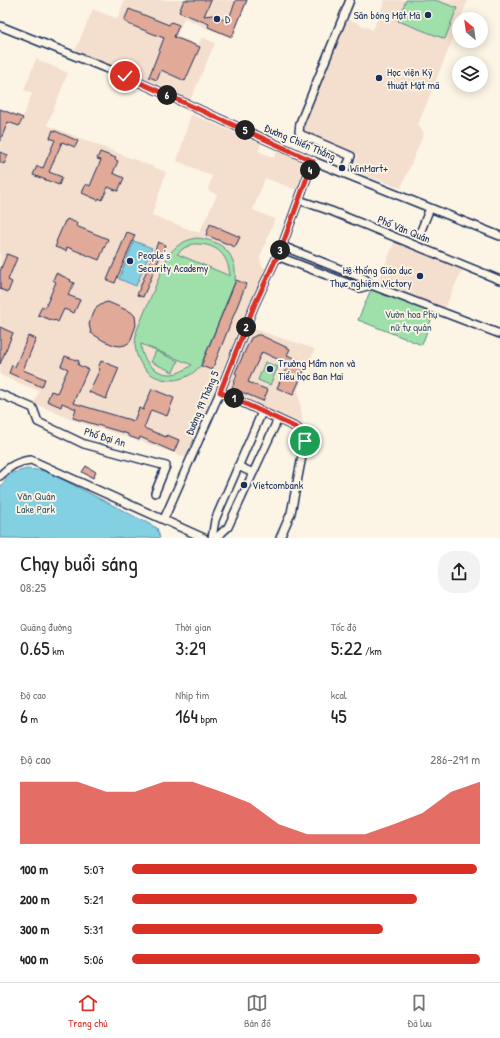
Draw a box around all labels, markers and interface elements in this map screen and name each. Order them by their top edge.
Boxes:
place label: Sân bóng Mật Mã [354,8,421,22]
marker: Sân bóng Mật Mã [423,10,433,20]
place label: D [225,12,231,26]
north arrow [452,12,488,48]
map controls [452,12,488,92]
marker: D [212,14,222,24]
button: layers [452,56,488,92]
pin [108,59,142,93]
icon: check [114,65,136,87]
place label: Học viện Kỹ thuật Mật mã [387,65,440,92]
marker: Học viện Kỹ thuật Mật mã [374,73,384,83]
pin: 6 [157,85,177,105]
text: 6 [165,88,169,102]
pin: 5 [235,120,255,140]
street label: Đường Chiến Thắng [262,121,338,163]
text: 5 [243,123,247,137]
pin: 4 [300,160,320,180]
place label: WinMart+ [350,161,388,175]
text: 4 [308,163,312,177]
marker: WinMart+ [337,163,347,173]
street label: Phố Văn Quán [376,212,432,246]
pin: 3 [270,240,290,260]
text: 3 [278,243,282,257]
place label: People's Security Academy [138,248,209,275]
marker: People's Security Academy [125,256,135,266]
place label: Hệ thống Giáo dục Thực nghiệm Victory [330,263,413,290]
marker: Hệ thống Giáo dục Thực nghiệm Victory [415,271,425,281]
park label: Vườn hoa Phụ nữ tự quản [385,307,438,334]
pin: 2 [236,317,256,337]
text: 2 [243,320,249,334]
place label: Trường Mầm non và Tiểu học Ban Mai [278,356,356,383]
marker: Trường Mầm non và Tiểu học Ban Mai [265,364,275,374]
street label: Đường 19 Tháng 5 [182,368,222,437]
pin: 1 [224,388,244,408]
text: 1 [232,391,236,405]
street label: Phố Đại An [83,424,127,450]
pin [288,424,322,458]
icon: arrive [294,430,316,452]
place label: Vietcombank [252,478,304,492]
marker: Vietcombank [239,480,249,490]
park label: Văn Quán Lake Park [17,489,56,516]
text: Chạy buổi sáng [20,548,138,578]
button: share [438,551,480,593]
text: 08:25 [20,578,46,596]
text: Quãng đường [20,620,72,634]
text: Thời gian [175,620,211,634]
text: Tốc độ [331,620,356,634]
text: 0.65 [20,634,50,661]
text: 3:29 [175,634,206,661]
text: 5:22 [331,634,362,661]
text: km [50,644,64,658]
text: /km [362,644,382,658]
text: Độ cao [20,688,46,702]
text: Nhịp tim [175,688,209,702]
text: kcal [331,688,347,702]
text: 6 [20,702,28,729]
text: 164 [175,702,198,729]
text: 45 [331,702,347,729]
text: m [28,712,38,726]
text: bpm [198,712,217,726]
text: Độ cao [20,750,51,768]
text: 286–291 m [430,750,480,768]
text: 100 m [20,860,48,878]
text: 5:07 [84,860,105,878]
text: 200 m [20,890,50,908]
text: 5:21 [84,890,103,908]
text: 300 m [20,920,49,938]
text: 5:31 [84,920,103,938]
text: 400 m [20,950,48,968]
text: 5:06 [84,950,104,968]
tab: Trang chủ [68,992,108,1030]
tab: Bản đồ [244,992,271,1030]
tab: Đã lưu [407,992,432,1030]

